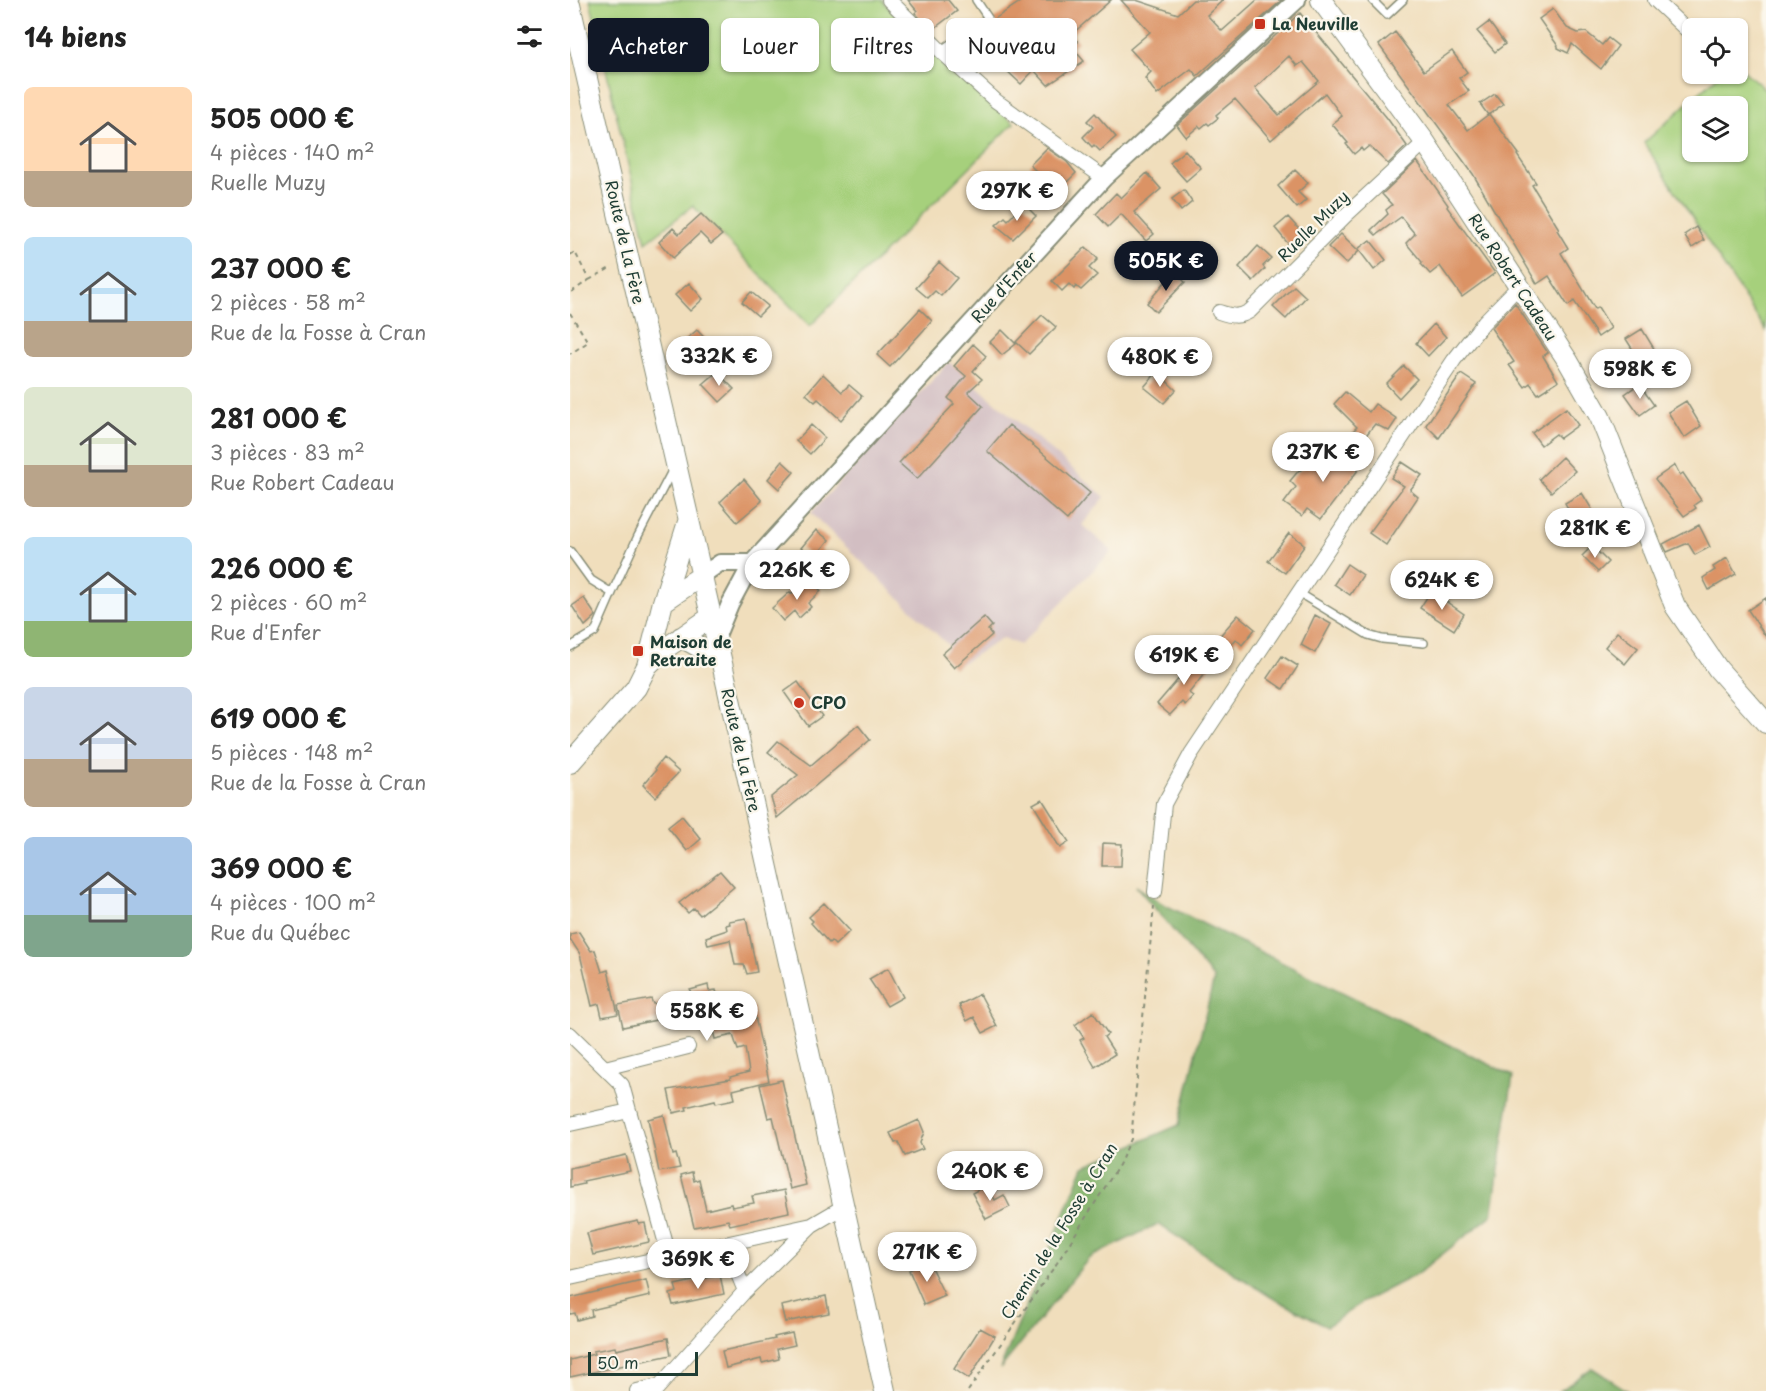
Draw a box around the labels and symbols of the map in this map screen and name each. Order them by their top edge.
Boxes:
place label: La Neuville [1272,11,1359,35]
marker: La Neuville [1253,17,1267,31]
pin: 297K € [968,171,1066,222]
street label: Route de La Fère [600,177,652,306]
street label: Ruelle Muzy [1271,184,1354,267]
street label: Rue Robert Cadeau [1464,208,1564,345]
pin: 505K € [1117,241,1215,292]
street label: Rue d'Enfer [965,245,1042,327]
pin: 332K € [670,336,768,387]
pin: 480K € [1111,337,1209,388]
pin: 598K € [1591,349,1689,400]
pin: 237K € [1274,432,1372,483]
pin: 281K € [1546,508,1644,559]
pin: 226K € [748,550,846,601]
pin: 624K € [1393,560,1491,611]
place label: Maison de Retraite [650,629,732,671]
pin: 619K € [1135,635,1233,686]
marker: Maison de Retraite [631,644,645,658]
street label: Route de La Fère [716,685,768,814]
place label: CPO [811,690,846,714]
marker: CPO [792,696,806,710]
pin: 558K € [658,991,756,1042]
street label: Chemin de la Fosse à Cran [994,1137,1122,1324]
pin: 240K € [941,1151,1039,1202]
pin: 271K € [878,1232,976,1283]
pin: 369K € [649,1239,747,1290]
scale bar [588,1349,698,1376]

